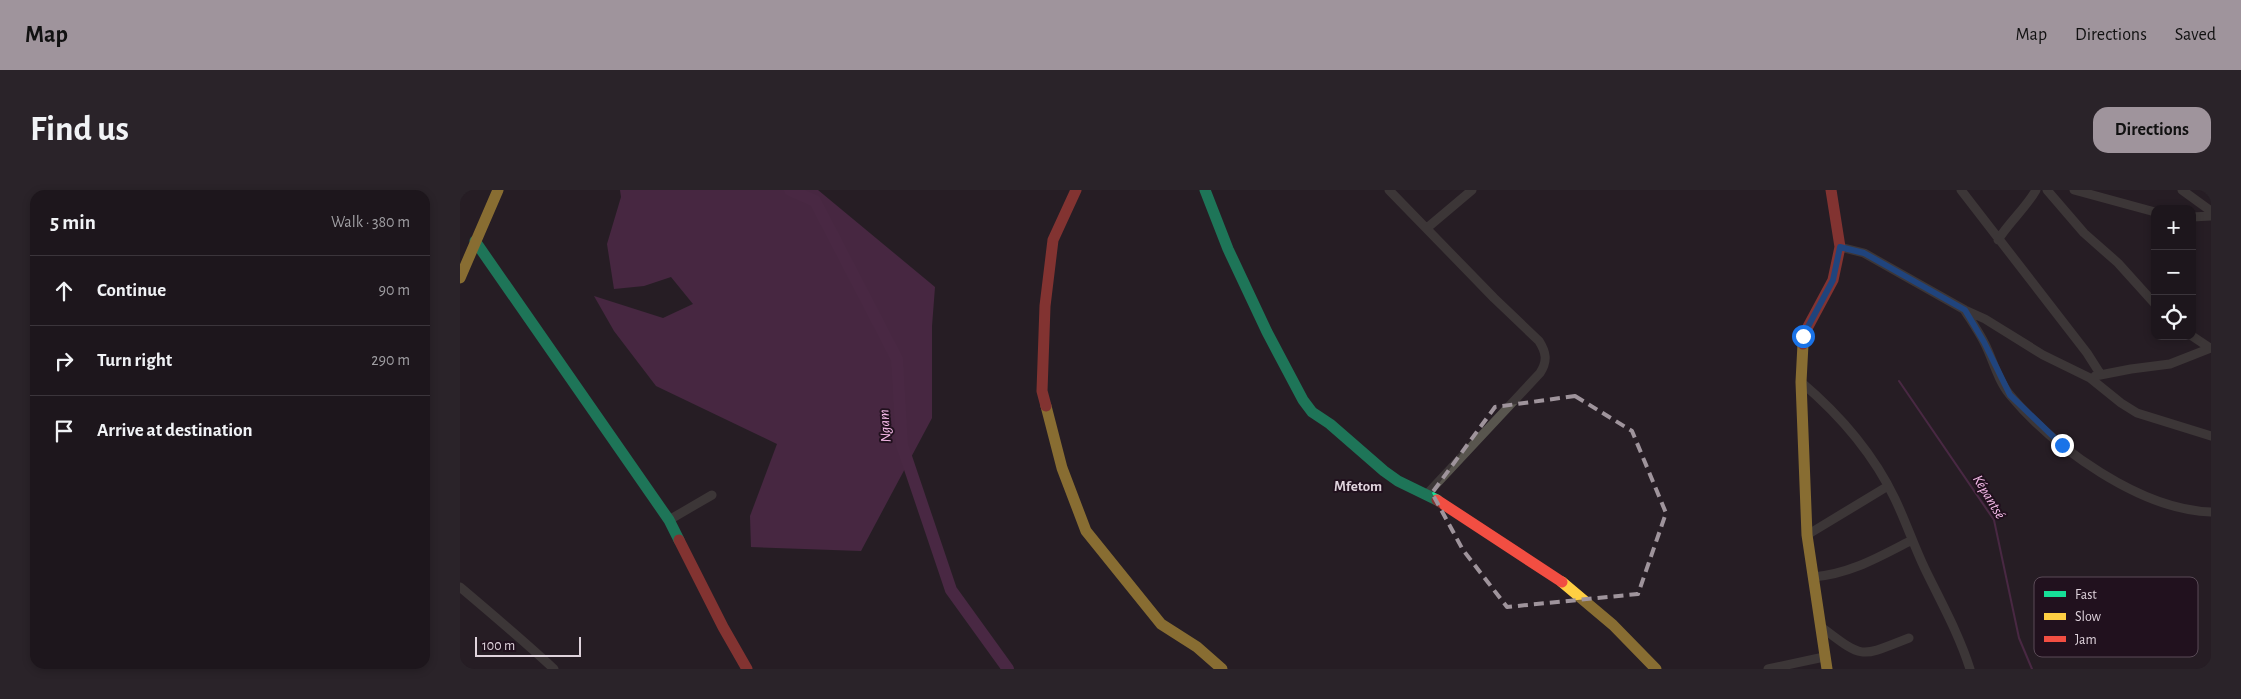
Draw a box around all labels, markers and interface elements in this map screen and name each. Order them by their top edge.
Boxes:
text: Map [25,23,68,47]
text: Map [2016,26,2047,44]
text: Directions [2075,26,2147,44]
text: Saved [2175,26,2216,44]
button: Directions [2093,107,2211,153]
text: Find us [30,112,129,147]
map controls [2151,205,2196,340]
button: + [2151,205,2196,250]
text: 5 min [50,212,96,233]
text: Walk · 380 m [331,214,410,230]
button: − [2151,250,2196,295]
icon: ahead [50,277,78,305]
text: Continue [97,281,166,300]
text: 90 m [379,282,410,298]
button: locate [2151,295,2196,340]
route start [1792,325,1815,348]
icon: right [50,347,78,375]
text: Turn right [97,351,172,370]
text: 290 m [371,352,410,368]
water label: Ngam [876,409,894,443]
icon: arrive [50,417,78,445]
text: Arrive at destination [97,421,253,440]
route end [2051,434,2074,457]
water label: Képantsé [1970,472,2008,522]
district label: Mfetom [1334,479,1382,494]
legend [2034,577,2198,657]
text: Fast [2075,588,2097,602]
text: Slow [2075,610,2102,624]
text: Jam [2075,633,2097,647]
scale bar [475,634,581,657]
text: 100 m [482,639,515,653]

